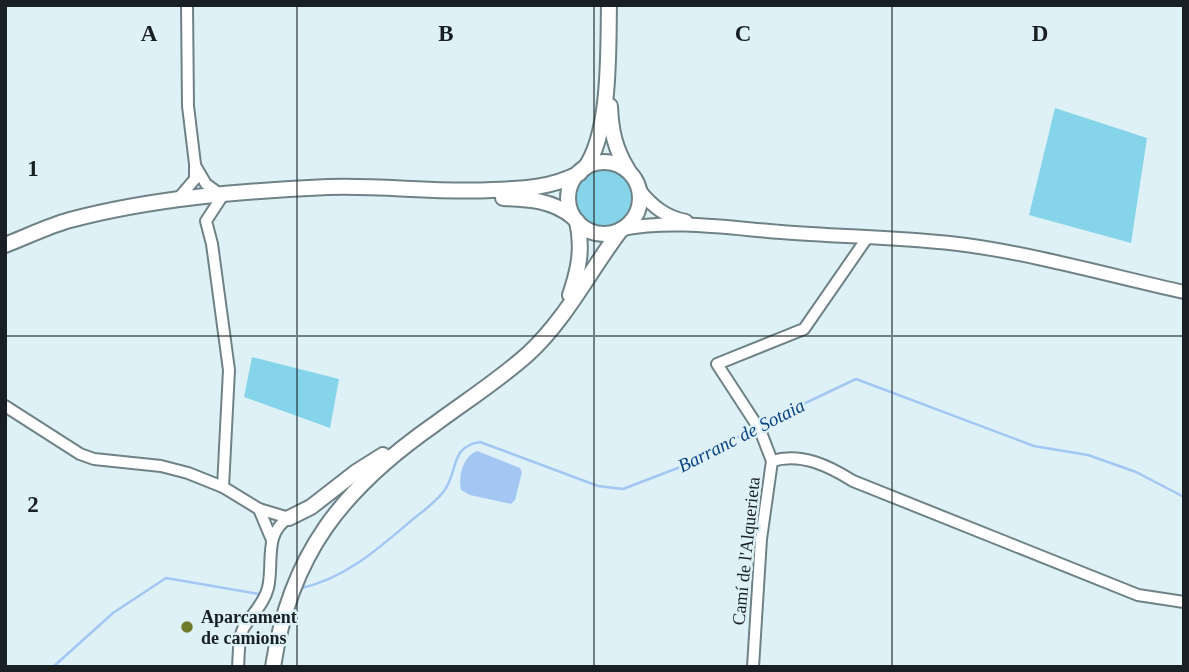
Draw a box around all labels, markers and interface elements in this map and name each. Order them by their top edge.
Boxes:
text: A [141,21,158,46]
text: B [438,21,454,46]
text: C [735,21,751,46]
text: D [1032,21,1048,46]
text: 1 [27,156,39,181]
water label: Barranc de Sotaia [674,394,808,476]
street label: Camí de l'Alquerieta [728,476,764,626]
text: 2 [27,492,39,517]
place label: Aparcament de camions [201,607,297,648]
marker: Aparcament de camions [179,619,195,635]

